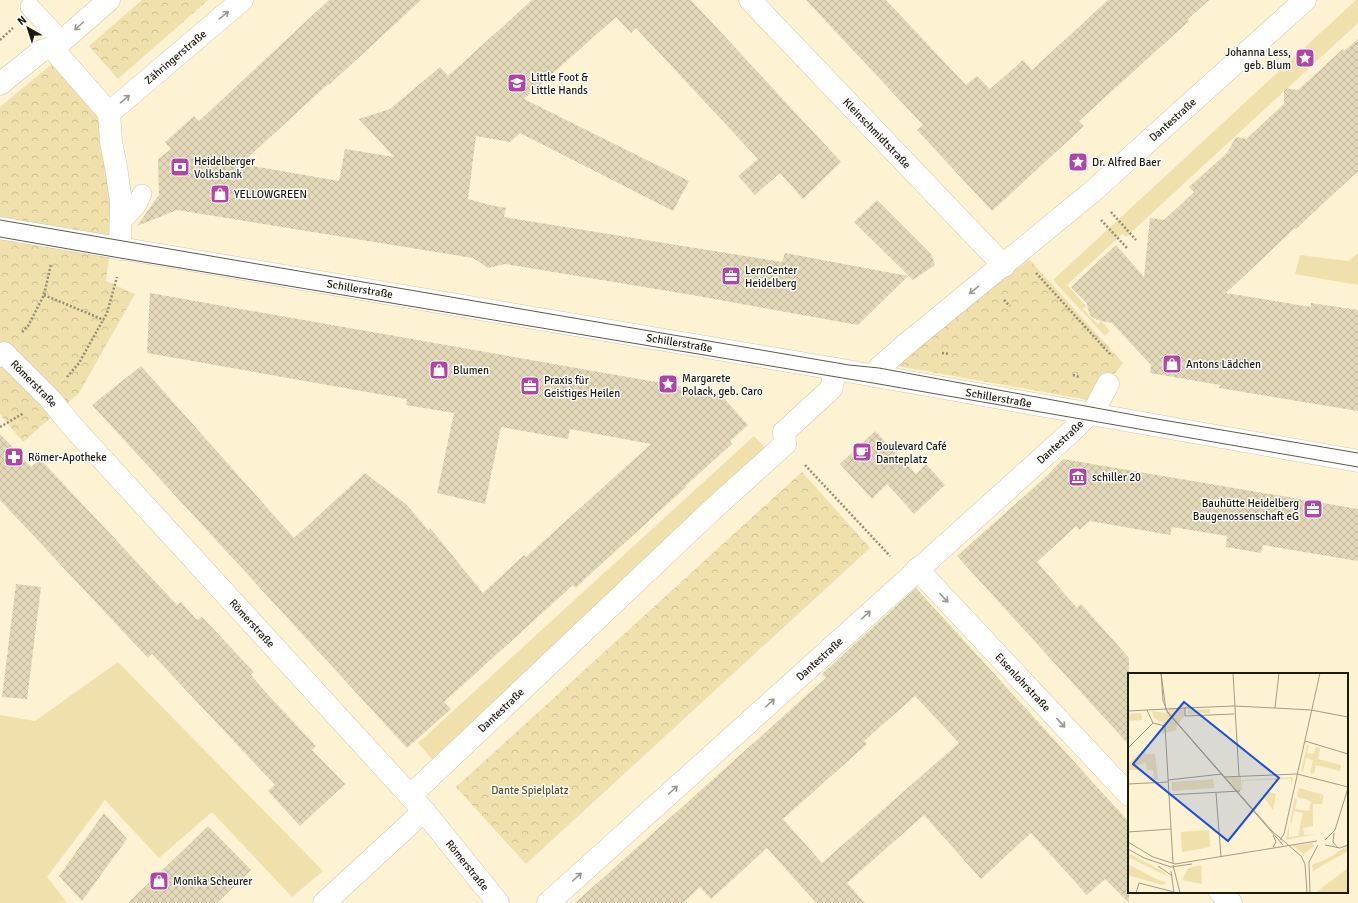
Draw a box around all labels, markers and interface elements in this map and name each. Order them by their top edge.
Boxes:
north arrow [8,8,48,48]
one-way arrow [219,11,230,20]
text: N [15,13,29,28]
one-way arrow [75,21,85,30]
street label: Zähringerstraße [142,27,209,87]
place label: Johanna Less, geb. Blum [1225,46,1291,72]
place icon: Johanna Less, geb. Blum [1294,47,1316,69]
place label: Little Foot & Little Hands [531,71,588,97]
school or university icon: Little Foot & Little Hands [506,72,528,94]
one-way arrow [120,95,131,104]
street label: Dantestraße [1147,95,1199,144]
street label: Kleinschmidtstraße [840,96,913,171]
place icon: Dr. Alfred Baer [1067,151,1089,173]
place label: Heidelberger Volksbank [194,155,255,181]
bank icon: Heidelberger Volksbank [169,156,191,178]
place label: Dr. Alfred Baer [1092,156,1161,169]
shop icon: YELLOWGREEN [209,183,231,205]
place label: YELLOWGREEN [234,188,307,201]
place label: LernCenter Heidelberg [745,264,797,290]
office icon: LernCenter Heidelberg [720,265,742,287]
street label: Schillerstraße [326,277,394,301]
one-way arrow [968,286,979,294]
street label: Schillerstraße [645,331,713,355]
shop icon: Antons Lädchen [1161,353,1183,375]
street label: Römerstraße [8,358,60,410]
place label: Antons Lädchen [1186,358,1261,371]
shop icon: Blumen [428,359,450,381]
place label: Blumen [453,364,489,377]
place label: Margarete Polack, geb. Caro [682,372,763,398]
place icon: Margarete Polack, geb. Caro [657,373,679,395]
place label: Praxis für Geistiges Heilen [544,374,620,400]
office icon: Praxis für Geistiges Heilen [519,375,541,397]
street label: Schillerstraße [965,386,1033,410]
street label: Dantestraße [1034,418,1086,467]
place label: Boulevard Café Danteplatz [876,440,947,466]
cafe icon: Boulevard Café Danteplatz [851,441,873,463]
pharmacy icon: Römer-Apotheke [3,446,25,468]
place label: Römer-Apotheke [28,451,107,464]
museum icon: schiller 20 [1067,466,1089,488]
place label: schiller 20 [1092,471,1141,484]
place label: Bauhütte Heidelberg Baugenossenschaft eG [1193,497,1299,523]
office icon: Bauhütte Heidelberg Baugenossenschaft eG [1302,498,1324,520]
one-way arrow [939,593,948,603]
street label: Römerstraße [226,597,277,650]
one-way arrow [861,611,871,620]
street label: Dantestraße [793,635,846,684]
street label: Eisenlohrstraße [992,651,1053,714]
inset map [1128,673,1348,893]
street label: Dantestraße [475,686,527,735]
one-way arrow [764,698,775,707]
one-way arrow [1057,718,1066,728]
park label: Dante Spielplatz [491,784,569,797]
one-way arrow [668,785,678,794]
street label: Römerstraße [443,838,491,893]
shop icon: Monika Scheurer [148,870,170,892]
one-way arrow [571,873,581,882]
place label: Monika Scheurer [173,875,252,888]

